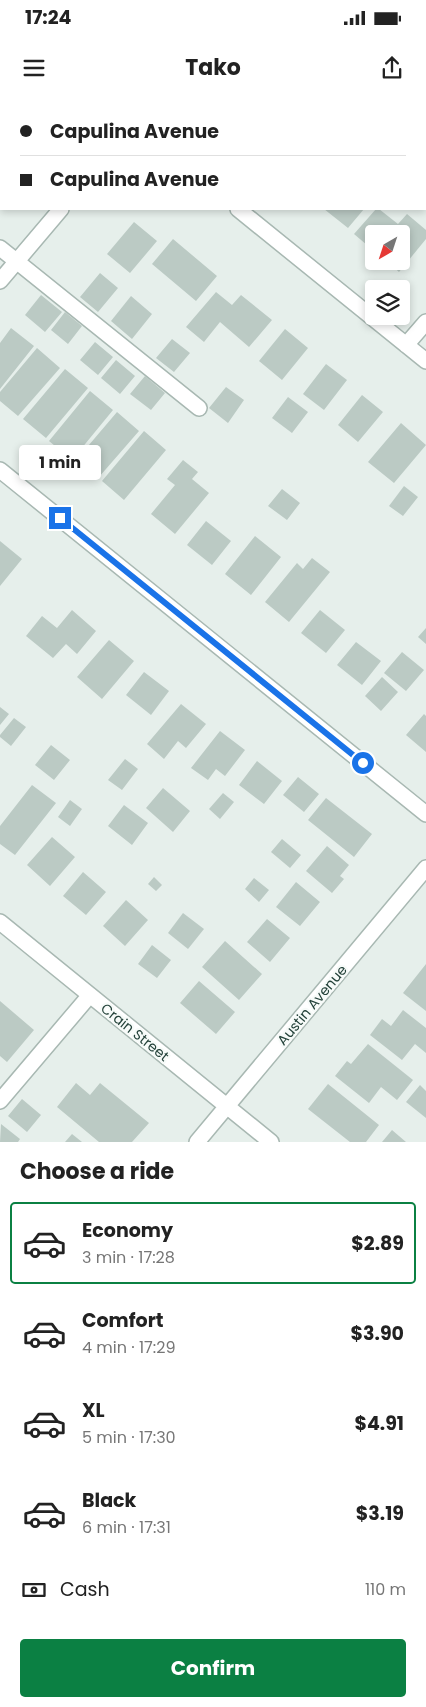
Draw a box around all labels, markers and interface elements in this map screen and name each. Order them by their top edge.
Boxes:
text: 17:24 [25,4,71,31]
text: Tako [185,52,241,83]
icon: menu [20,54,48,82]
icon: share [378,54,406,82]
text: Capulina Avenue [50,118,219,145]
text: Capulina Avenue [50,166,219,193]
north arrow [365,225,410,270]
map controls [365,225,410,325]
button: layers [365,280,410,325]
callout: 1 min [19,446,101,480]
text: 1 min [39,451,81,474]
route end [49,507,71,529]
route start [352,752,374,774]
street label: Austin Avenue [272,960,352,1050]
street label: Crain Street [97,998,173,1066]
text: Choose a ride [20,1156,174,1187]
text: Economy [82,1217,173,1244]
icon: car [22,1221,67,1266]
text: $2.89 [351,1230,404,1257]
text: 3 min · 17:28 [82,1246,175,1269]
text: Comfort [82,1307,164,1334]
icon: car [22,1311,67,1356]
text: $3.90 [351,1320,404,1347]
text: 4 min · 17:29 [82,1336,175,1359]
text: XL [82,1397,105,1424]
icon: car [22,1401,67,1446]
text: $4.91 [354,1410,404,1437]
text: 5 min · 17:30 [82,1426,176,1449]
text: Black [82,1487,136,1514]
icon: car [22,1491,67,1536]
text: $3.19 [356,1500,404,1527]
text: 6 min · 17:31 [82,1516,171,1539]
icon: cash [20,1576,48,1604]
text: Cash [60,1576,110,1603]
text: 110 m [365,1578,406,1601]
button: Confirm [20,1639,406,1697]

